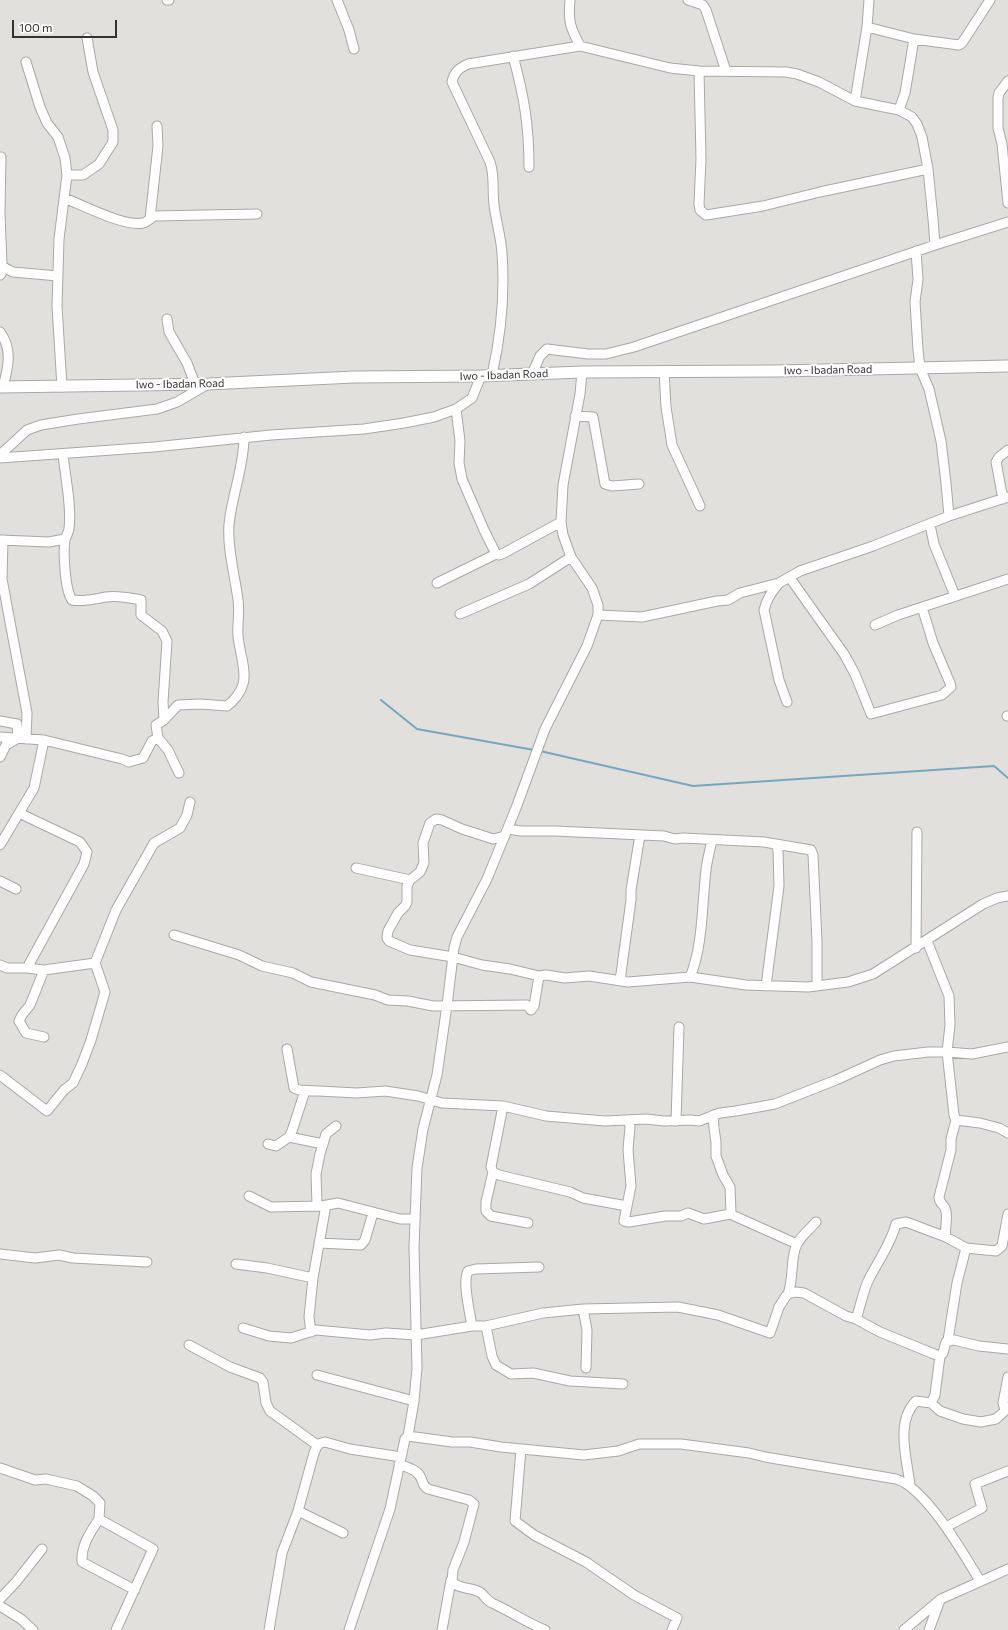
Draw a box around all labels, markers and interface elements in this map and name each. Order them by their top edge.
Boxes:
scale bar [14,12,119,38]
text: 100 m [19,20,53,34]
street label: Iwo - Ibadan Road [784,363,872,377]
street label: Iwo - Ibadan Road [459,367,549,383]
street label: Iwo - Ibadan Road [136,377,224,391]

